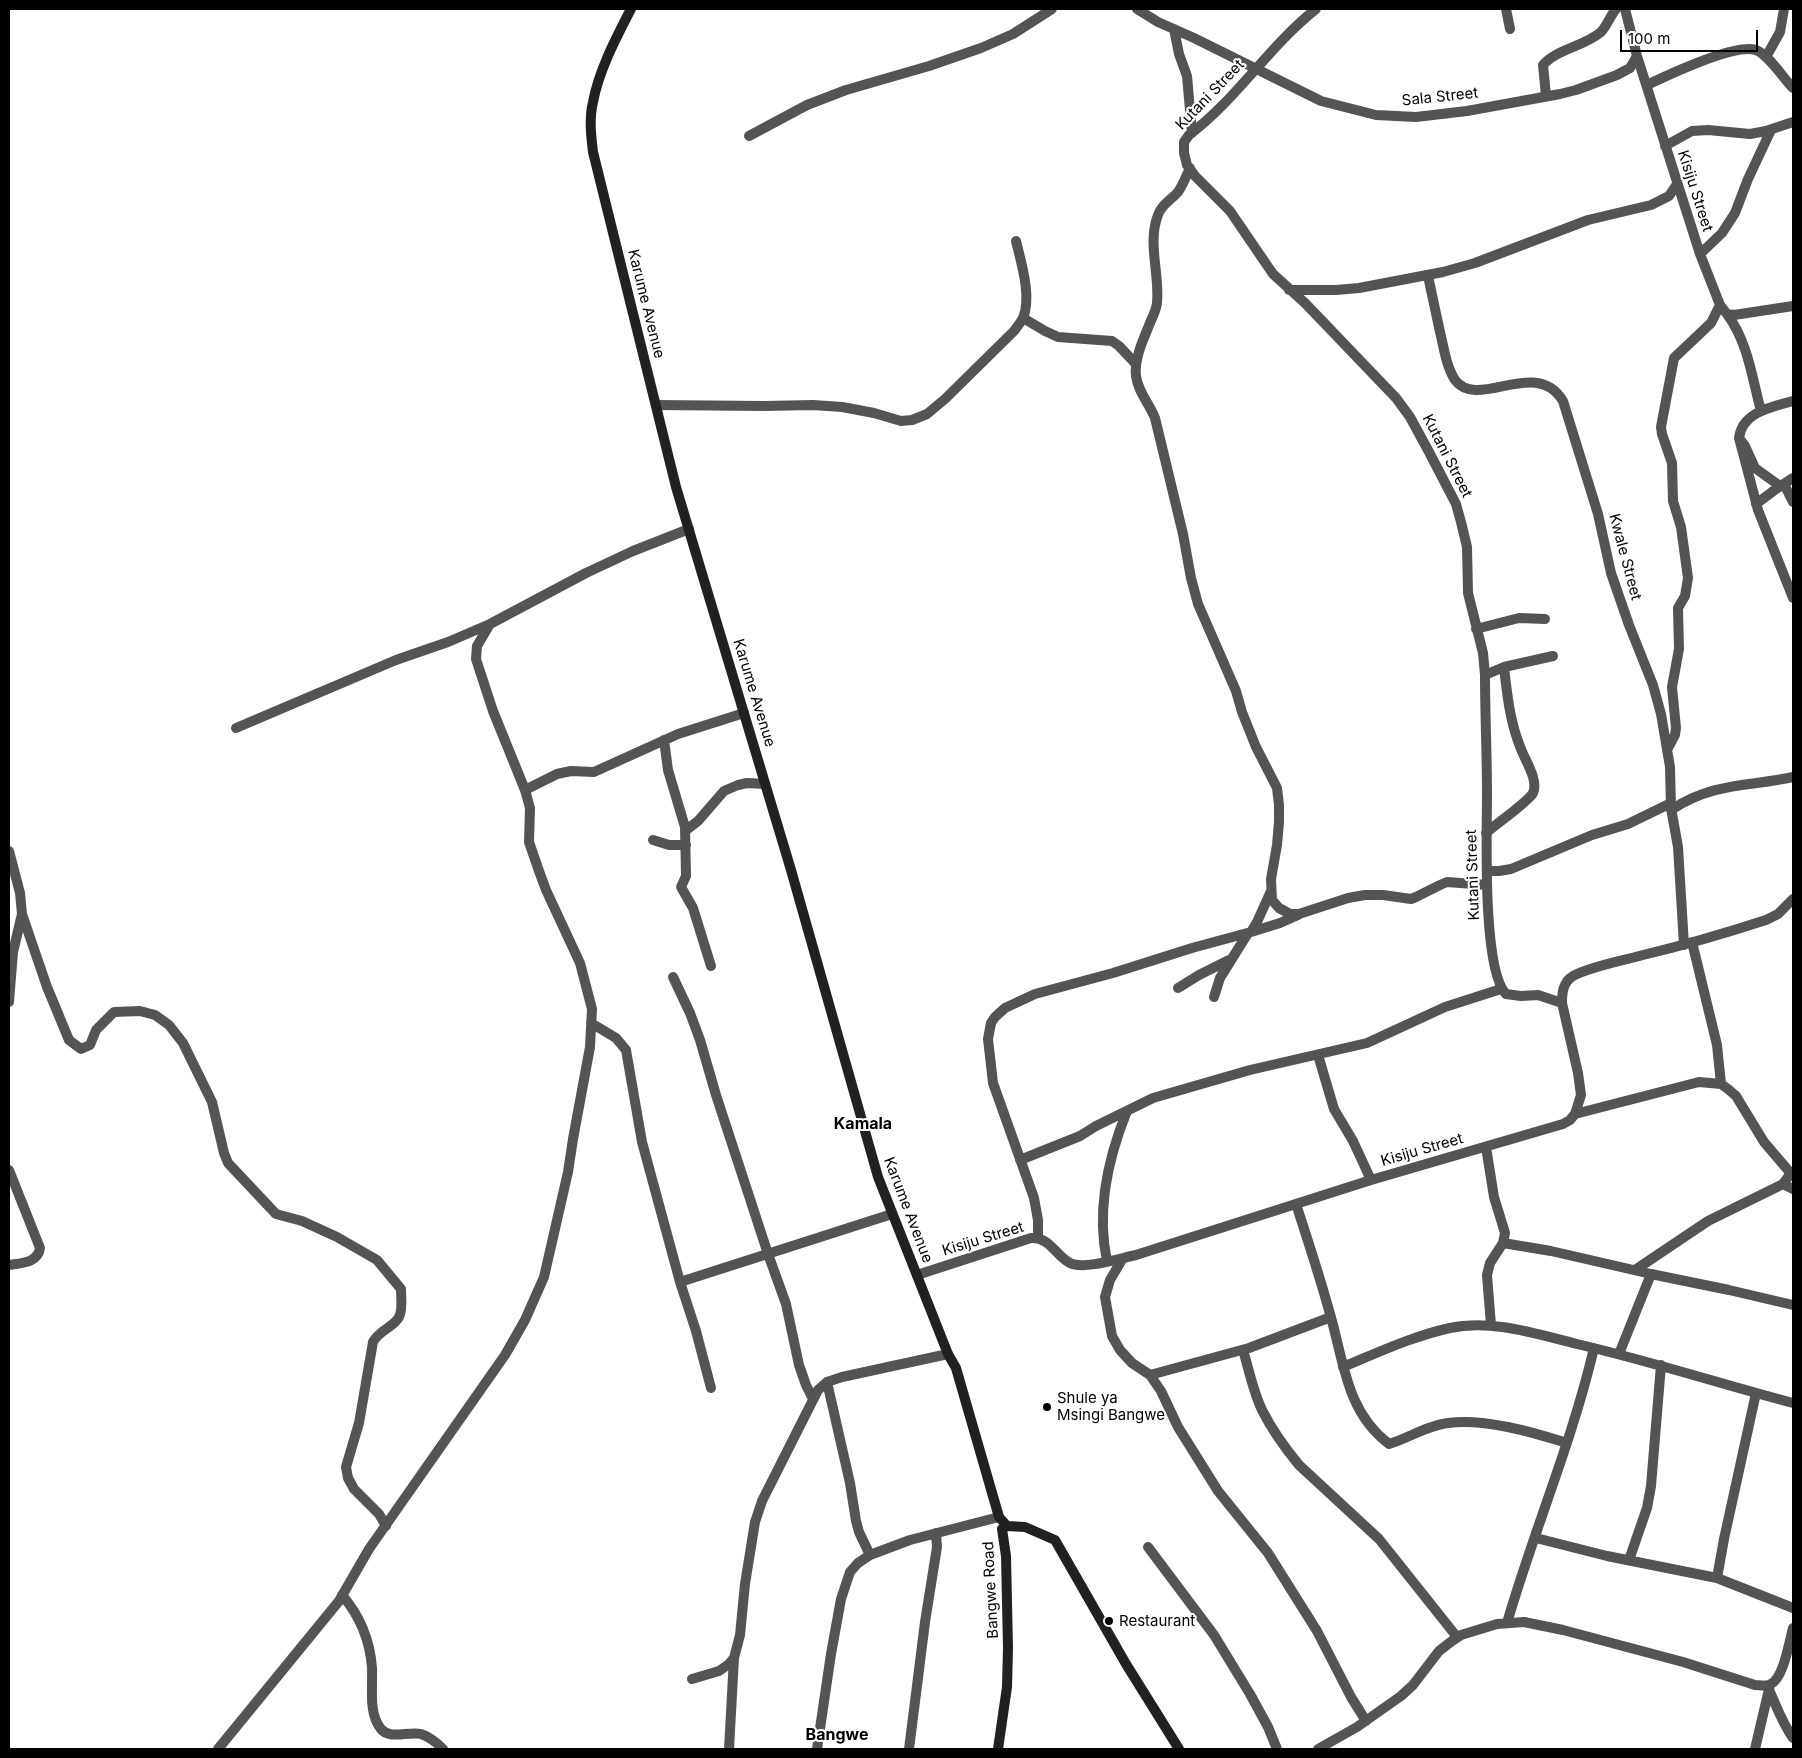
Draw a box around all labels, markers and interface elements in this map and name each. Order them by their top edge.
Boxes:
scale bar [1622,20,1760,52]
text: 100 m [1628,29,1670,48]
street label: Kutani Street [1172,56,1248,134]
street label: Sala Street [1401,84,1479,110]
street label: Kisiju Street [1673,148,1717,234]
street label: Karume Avenue [624,248,668,360]
street label: Kutani Street [1418,411,1476,501]
street label: Kwale Street [1605,512,1645,602]
street label: Karume Avenue [729,637,779,749]
street label: Kutani Street [1462,829,1484,921]
district label: Kamala [834,1114,892,1134]
street label: Kisiju Street [1379,1130,1465,1170]
street label: Karume Avenue [880,1155,936,1265]
street label: Kisiju Street [940,1218,1026,1260]
place label: Shule ya Msingi Bangwe [1057,1389,1165,1424]
marker: Shule ya Msingi Bangwe [1041,1401,1053,1413]
street label: Bangwe Road [979,1541,1003,1639]
place label: Restaurant [1119,1612,1195,1630]
marker: Restaurant [1103,1615,1115,1627]
district label: Bangwe [806,1725,868,1745]

